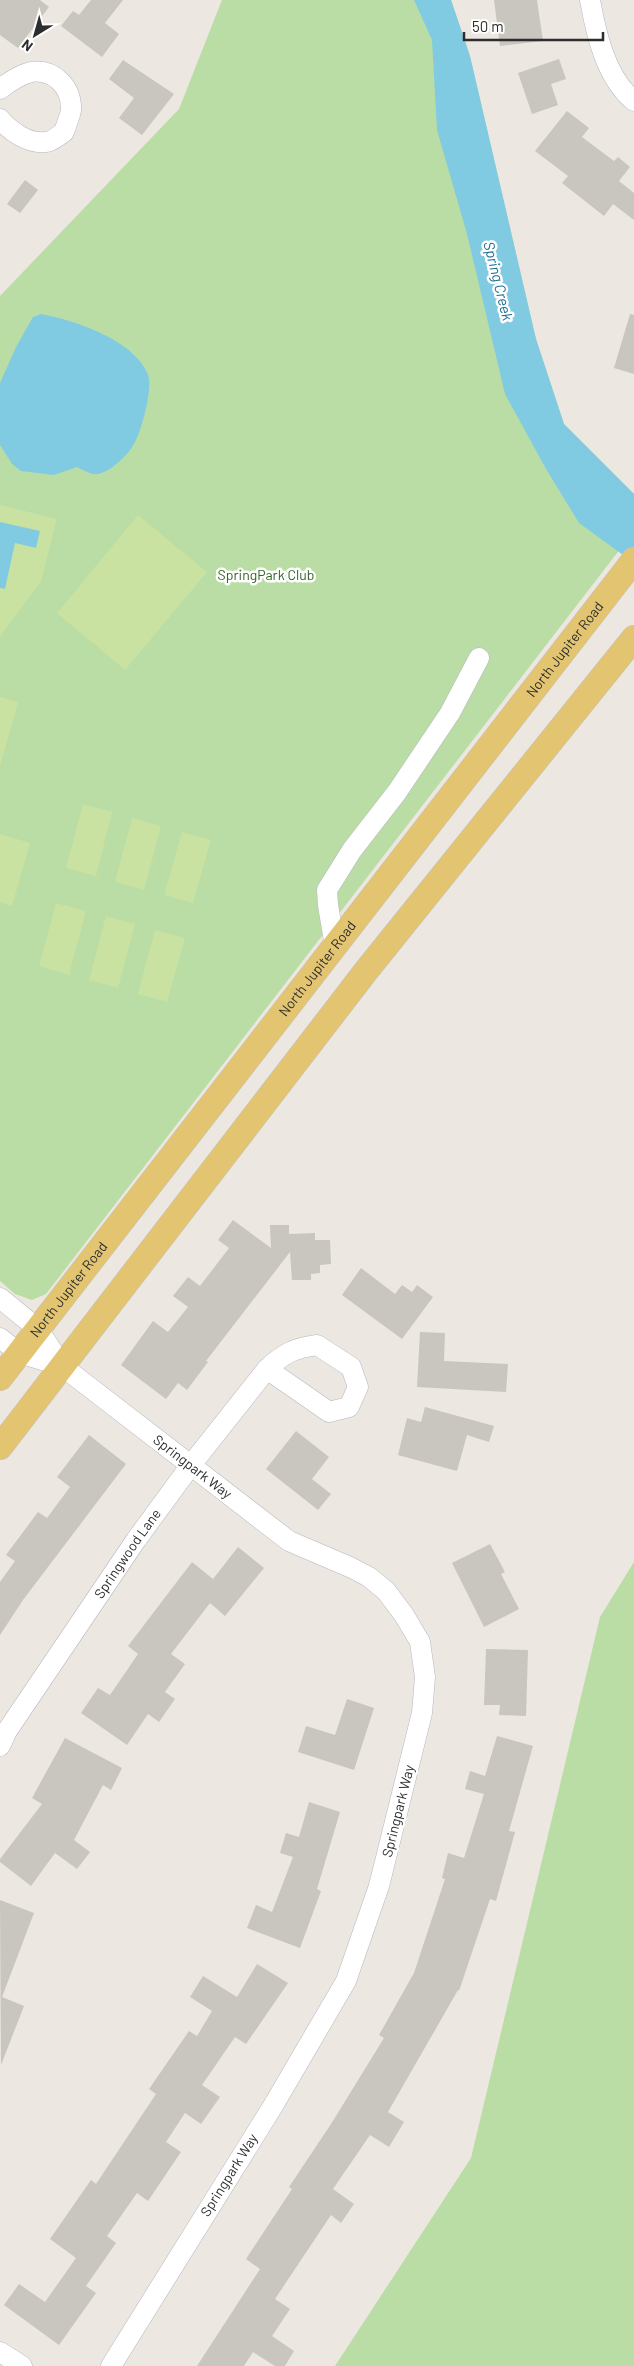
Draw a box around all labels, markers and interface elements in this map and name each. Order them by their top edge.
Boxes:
north arrow [10,10,60,60]
scale bar [464,10,603,42]
text: 50 m [472,17,504,35]
text: N [18,36,36,55]
water label: Spring Creek [480,239,518,323]
park label: SpringPark Club [218,566,314,583]
street label: North Jupiter Road [522,598,607,700]
street label: North Jupiter Road [275,917,359,1019]
street label: North Jupiter Road [26,1238,110,1340]
street label: Springpark Way [150,1431,236,1502]
street label: Springwood Lane [90,1505,164,1601]
street label: Springpark Way [378,1762,417,1859]
street label: Springpark Way [196,2130,261,2219]

